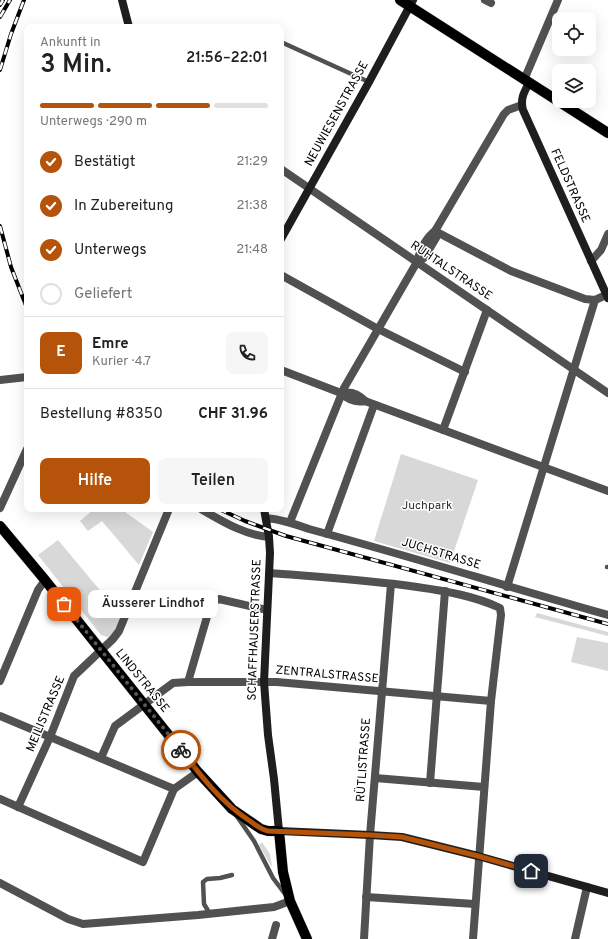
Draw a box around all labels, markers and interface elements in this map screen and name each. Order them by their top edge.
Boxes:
map controls [552,12,596,108]
button: locate [552,12,596,56]
text: Ankunft in [40,35,101,51]
text: 3 Min. [40,49,112,82]
text: 21:56–22:01 [186,49,268,68]
street label: NEUWIESENSTRASSE [301,58,373,170]
button: layers [552,64,596,108]
text: Unterwegs · 290 m [40,114,147,130]
street label: FELDSTRASSE [546,146,594,226]
icon: check [40,151,62,173]
text: Bestätigt [74,153,136,172]
text: 21:29 [237,154,268,170]
icon: check [40,195,62,217]
text: In Zubereitung [74,197,174,216]
text: 21:38 [237,198,268,214]
street label: RUHTALSTRASSE [407,238,495,304]
icon: check [40,239,62,261]
text: Unterwegs [74,241,147,260]
text: 21:48 [236,242,268,258]
text: Geliefert [74,285,132,304]
button: phone [226,332,268,374]
text: Emre [92,335,129,354]
text: E [56,343,66,362]
text: Kurier · 4.7 [92,354,151,370]
text: Bestellung #8350 [40,405,163,424]
text: CHF 31.96 [198,405,268,424]
button: Hilfe [40,458,150,504]
button: Teilen [158,458,268,504]
park label: Juchpark [402,498,452,514]
street label: JUCHSTRASSE [399,534,483,574]
street label: SCHAFFHAUSERSTRASSE [245,559,265,701]
pin [47,587,81,621]
callout: Äusserer Lindhof [88,590,218,618]
icon: bag [53,593,75,615]
text: Äusserer Lindhof [102,596,204,612]
street label: LINDSTRASSE [111,646,173,716]
street label: ZENTRALSTRASSE [275,663,379,687]
street label: MEILISTRASSE [23,673,69,755]
street label: RÜTLISTRASSE [353,717,375,803]
courier [161,730,201,770]
icon: bike [170,739,192,761]
pin [514,854,548,888]
icon: home [520,860,542,882]

